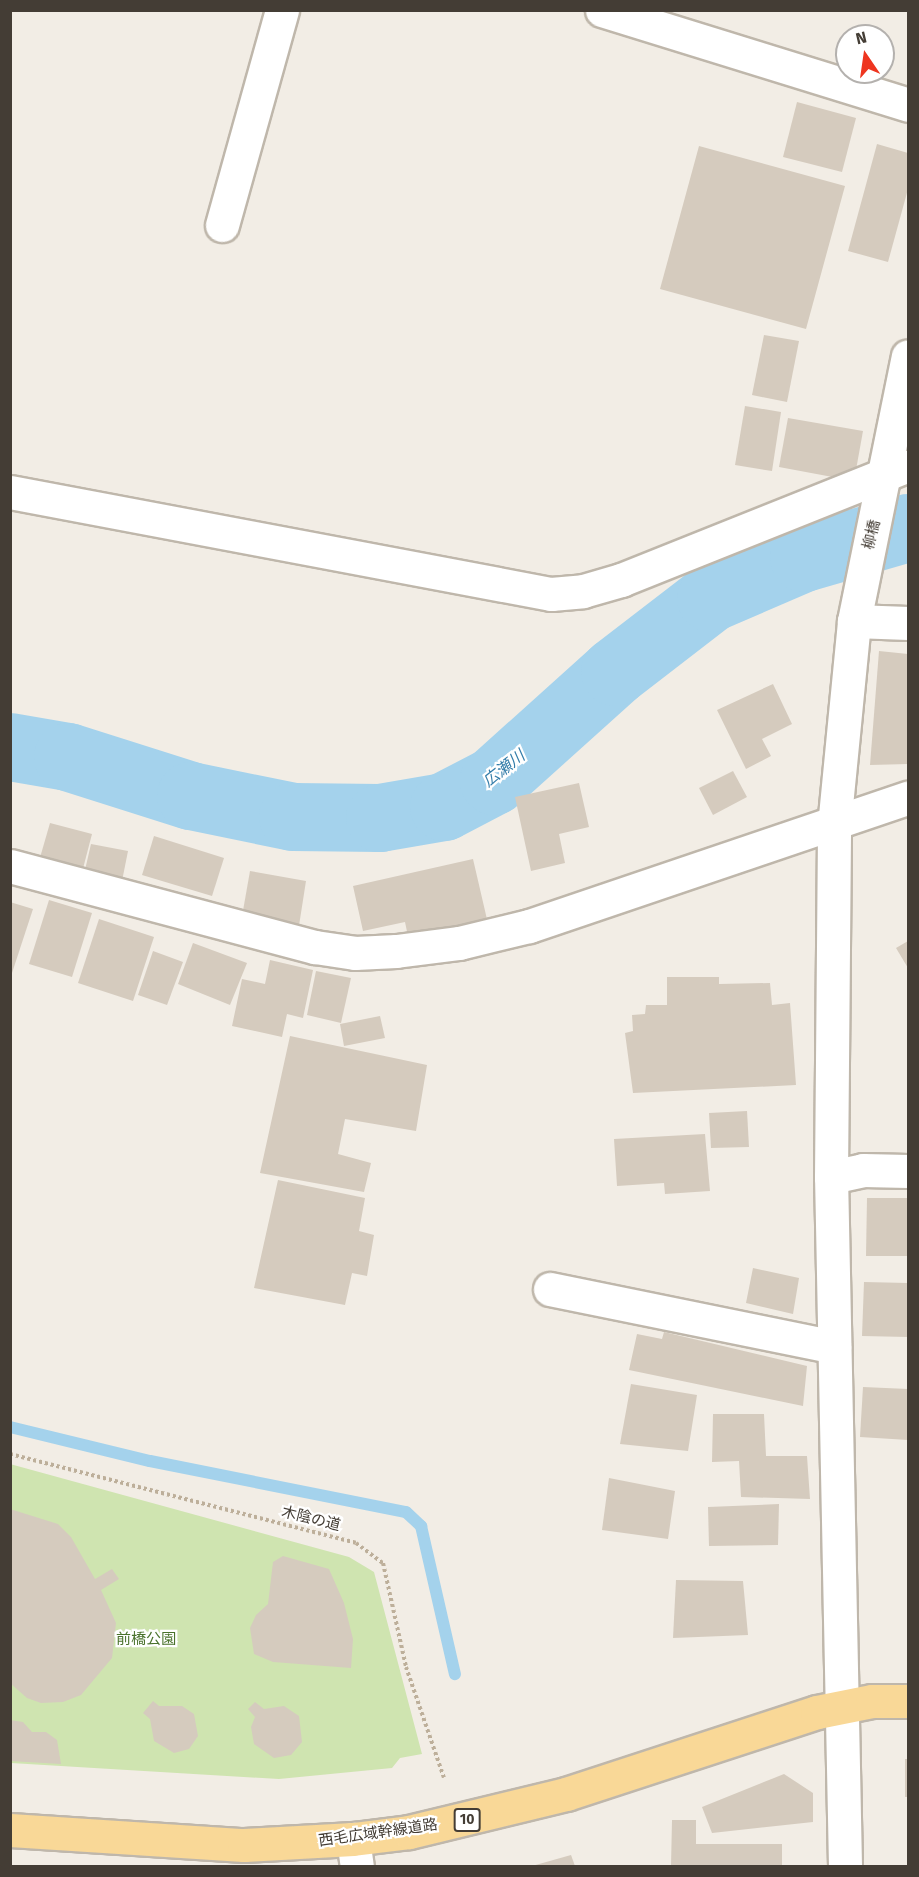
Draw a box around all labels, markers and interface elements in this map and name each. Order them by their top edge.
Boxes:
north arrow [835,24,895,84]
text: N [854,27,869,48]
street label: 柳橋 [860,518,884,552]
water label: 広瀬川 [479,747,529,791]
street label: 木陰の道 [280,1503,342,1535]
park label: 前橋公園 [116,1631,176,1649]
road number: 10 [454,1809,480,1831]
street label: 西毛広域幹線道路 [317,1816,439,1850]

